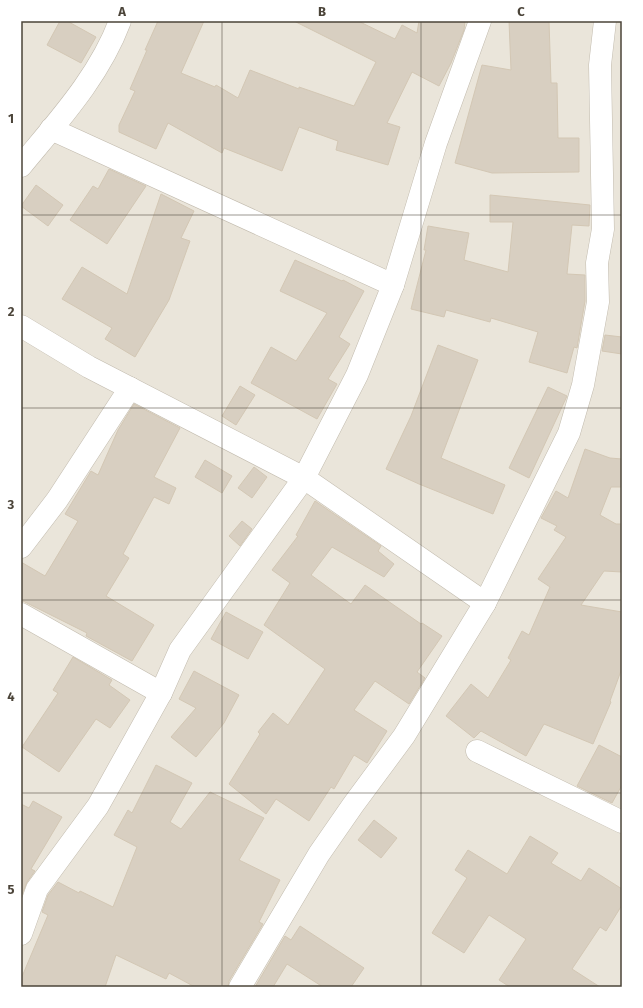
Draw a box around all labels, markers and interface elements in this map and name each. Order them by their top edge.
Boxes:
text: A [117,4,126,19]
text: B [318,4,326,19]
text: C [517,4,525,19]
text: 1 [8,111,14,126]
text: 2 [8,304,15,319]
text: 3 [7,497,15,512]
text: 4 [7,689,15,704]
text: 5 [8,882,15,897]

